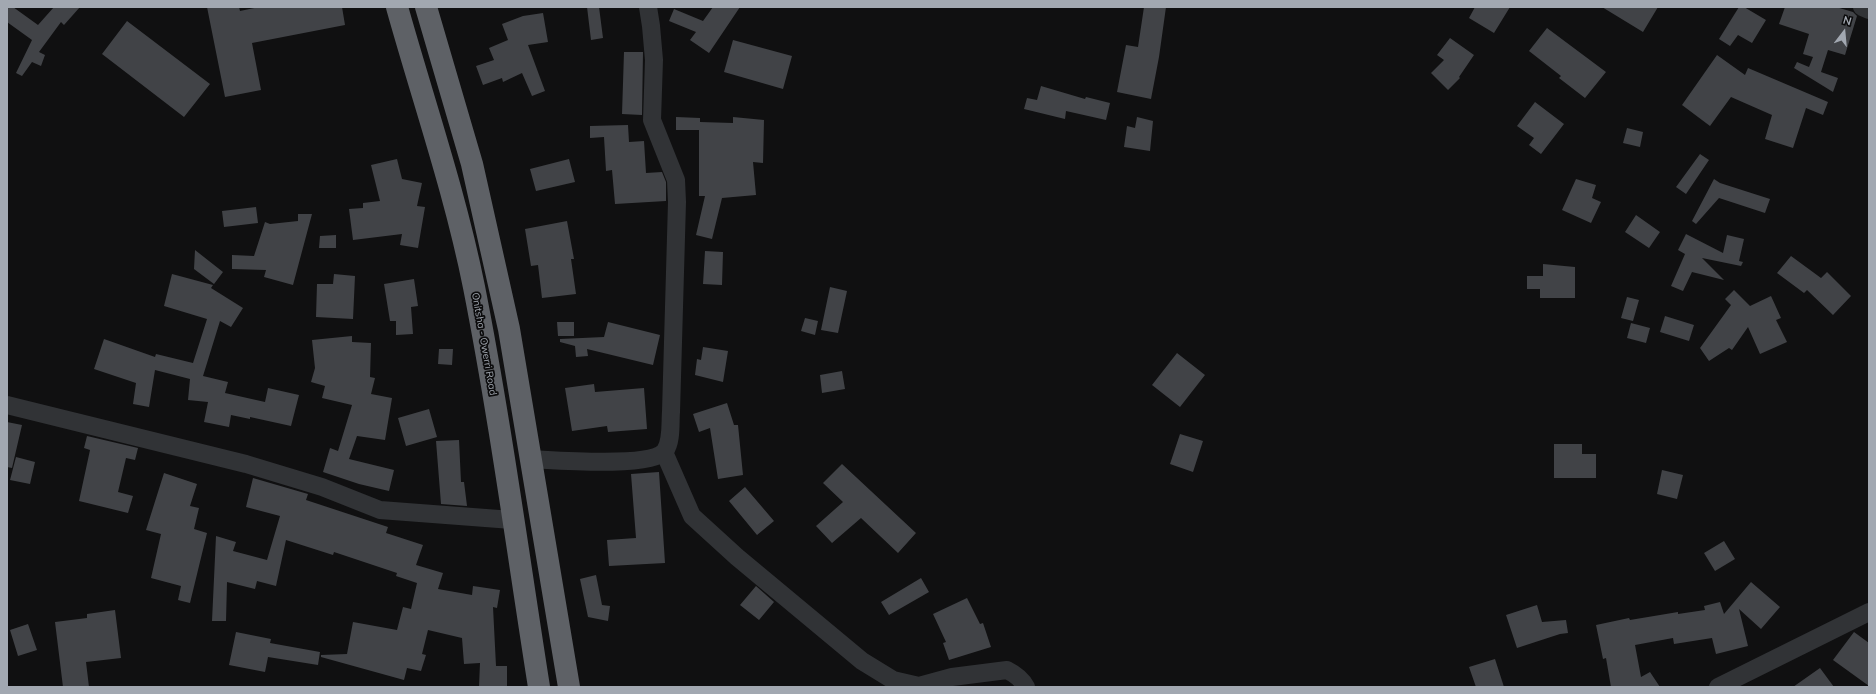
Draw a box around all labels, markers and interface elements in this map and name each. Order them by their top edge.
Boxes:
north arrow [1824,12,1864,52]
text: N [1841,13,1853,28]
street label: Onitsha - Owerri Road [469,292,499,396]

